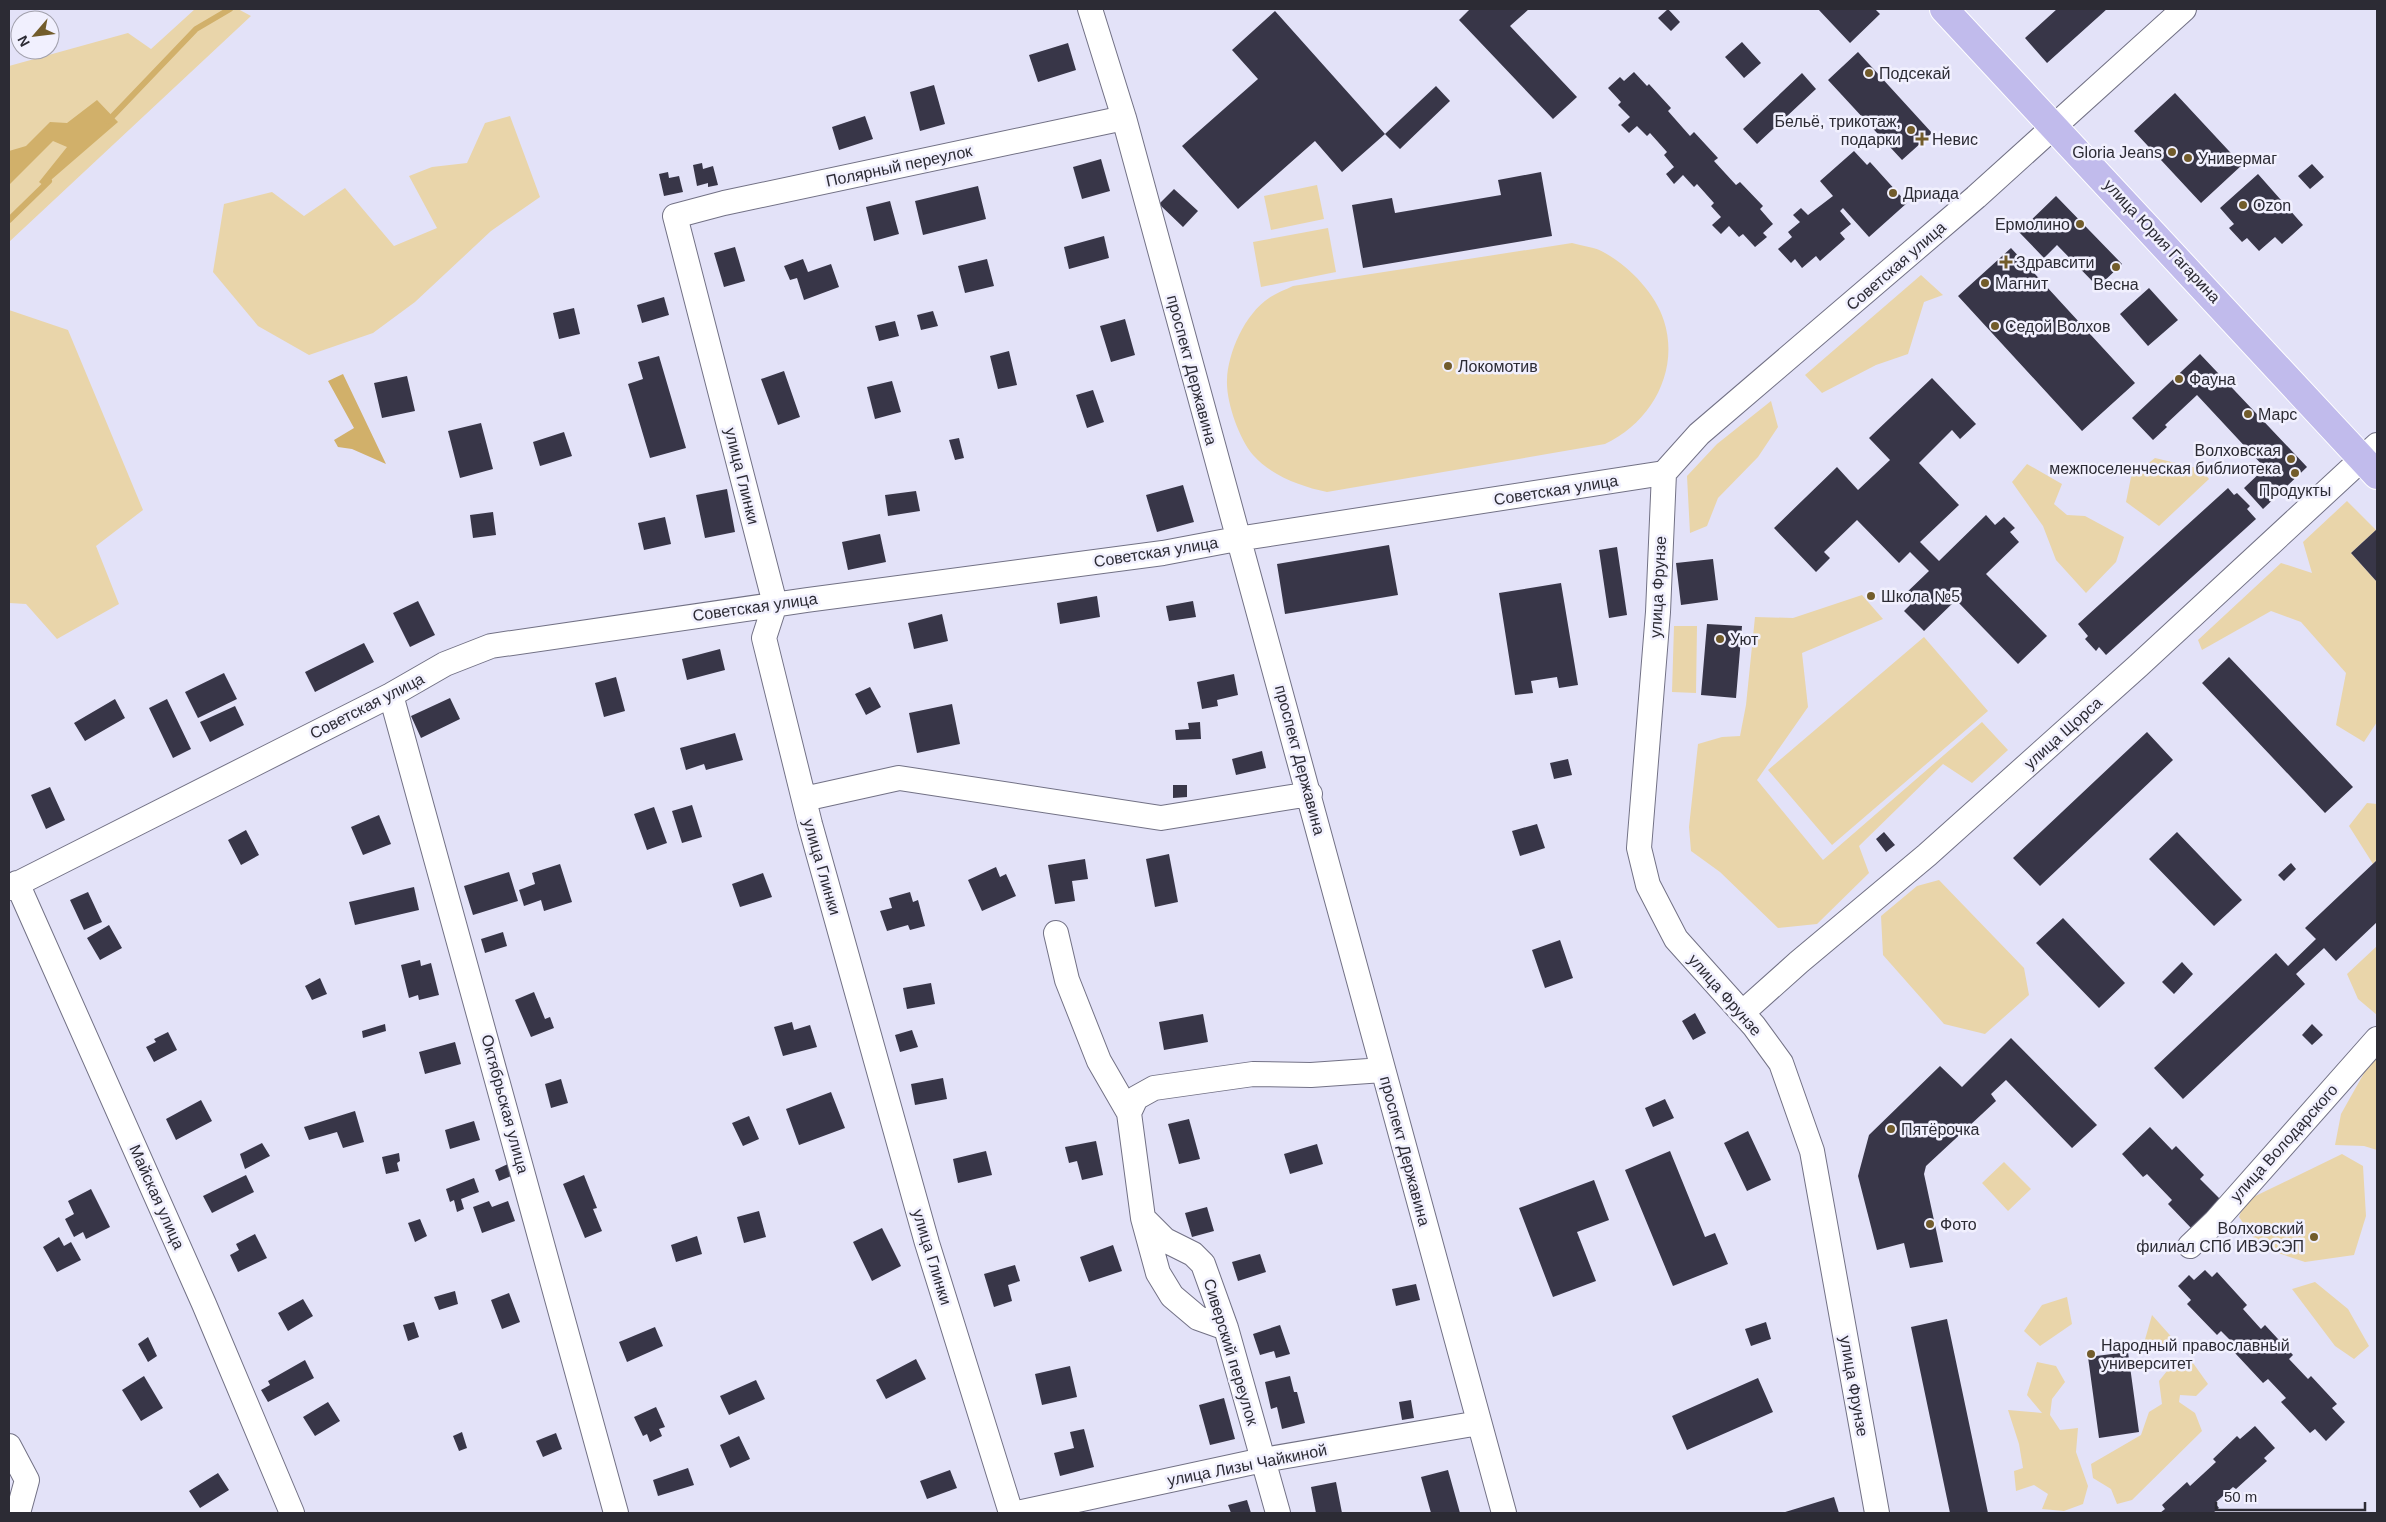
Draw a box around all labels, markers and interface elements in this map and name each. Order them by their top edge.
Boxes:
north arrow [10,10,60,60]
text: N [14,33,33,49]
place label: Подсекай [1879,65,1950,82]
marker: Подсекай [1863,67,1875,79]
place label: Бельё, трикотаж, подарки [1775,113,1901,148]
marker: Бельё, трикотаж, подарки [1905,124,1917,136]
place label: Невис [1932,131,1978,148]
marker: Невис [1916,133,1928,145]
street label: Полярный переулок [824,142,975,190]
place label: Gloria Jeans [2072,144,2162,161]
marker: Gloria Jeans [2166,146,2178,158]
place label: Универмаг [2198,150,2277,167]
marker: Универмаг [2182,152,2194,164]
street label: улица Юрия Гагарина [2100,176,2224,306]
place label: Дриада [1903,185,1959,202]
marker: Дриада [1887,187,1899,199]
place label: Ozon [2253,197,2291,214]
marker: Ozon [2237,199,2249,211]
place label: Ермолино [1995,216,2070,233]
street label: Советская улица [1843,218,1949,314]
marker: Ермолино [2074,218,2086,230]
place label: Здравсити [2016,254,2094,271]
marker: Здравсити [2000,256,2012,268]
marker: Весна [2110,261,2122,273]
place label: Магнит [1995,275,2049,292]
place label: Весна [2093,276,2139,293]
marker: Магнит [1979,277,1991,289]
street label: проспект Державина [1164,293,1220,447]
place label: Седой Волхов [2005,318,2111,335]
marker: Седой Волхов [1989,320,2001,332]
place label: Локомотив [1458,358,1538,375]
marker: Локомотив [1442,360,1454,372]
place label: Фауна [2189,371,2236,388]
marker: Фауна [2173,373,2185,385]
place label: Марс [2258,406,2297,423]
marker: Марс [2242,408,2254,420]
street label: улица Глинки [722,426,762,526]
place label: Волховская межпоселенческая библиотека [2049,442,2281,477]
marker: Волховская межпоселенческая библиотека [2285,453,2297,465]
marker: Продукты [2289,467,2301,479]
street label: Советская улица [1493,472,1619,508]
place label: Продукты [2259,482,2331,499]
street label: Советская улица [1093,534,1219,570]
street label: улица Фрунзе [1647,535,1669,638]
place label: Школа №5 [1881,588,1960,605]
street label: Советская улица [692,590,818,624]
marker: Школа №5 [1865,590,1877,602]
place label: Уют [1730,631,1759,648]
marker: Уют [1714,633,1726,645]
street label: Советская улица [307,670,427,742]
street label: проспект Державина [1272,683,1328,837]
street label: улица Щорса [2021,694,2105,772]
street label: улица Глинки [800,817,844,917]
street label: улица Фрунзе [1685,951,1765,1039]
street label: Октябрьская улица [478,1033,532,1176]
street label: проспект Державина [1377,1074,1433,1228]
street label: улица Володарского [2227,1081,2341,1205]
place label: Пятёрочка [1901,1121,1980,1138]
marker: Пятёрочка [1885,1123,1897,1135]
street label: Майская улица [126,1142,188,1252]
street label: улица Глинки [909,1207,955,1307]
place label: Фото [1940,1216,1977,1233]
marker: Фото [1924,1218,1936,1230]
place label: Волховский филиал СПб ИВЭСЭП [2136,1220,2304,1255]
marker: Волховский филиал СПб ИВЭСЭП [2308,1231,2320,1243]
street label: Сиверский переулок [1201,1277,1262,1428]
street label: улица Фрунзе [1837,1334,1871,1438]
place label: Народный православный университет [2101,1337,2290,1372]
marker: Народный православный университет [2085,1348,2097,1360]
street label: улица Лизы Чайкиной [1166,1441,1328,1489]
scale bar [2216,1480,2365,1512]
text: 50 m [2224,1488,2257,1505]

